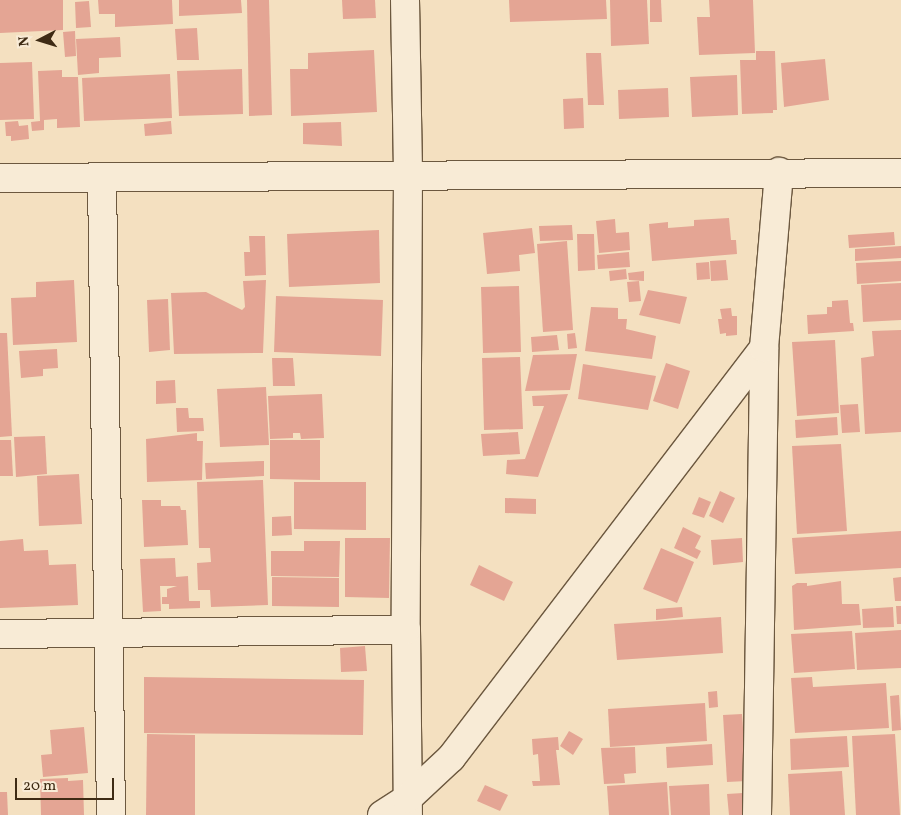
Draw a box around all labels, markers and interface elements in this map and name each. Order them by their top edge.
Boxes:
north arrow [15,15,65,65]
text: N [15,35,34,47]
scale bar [18,768,116,800]
text: 20 m [23,776,56,797]

